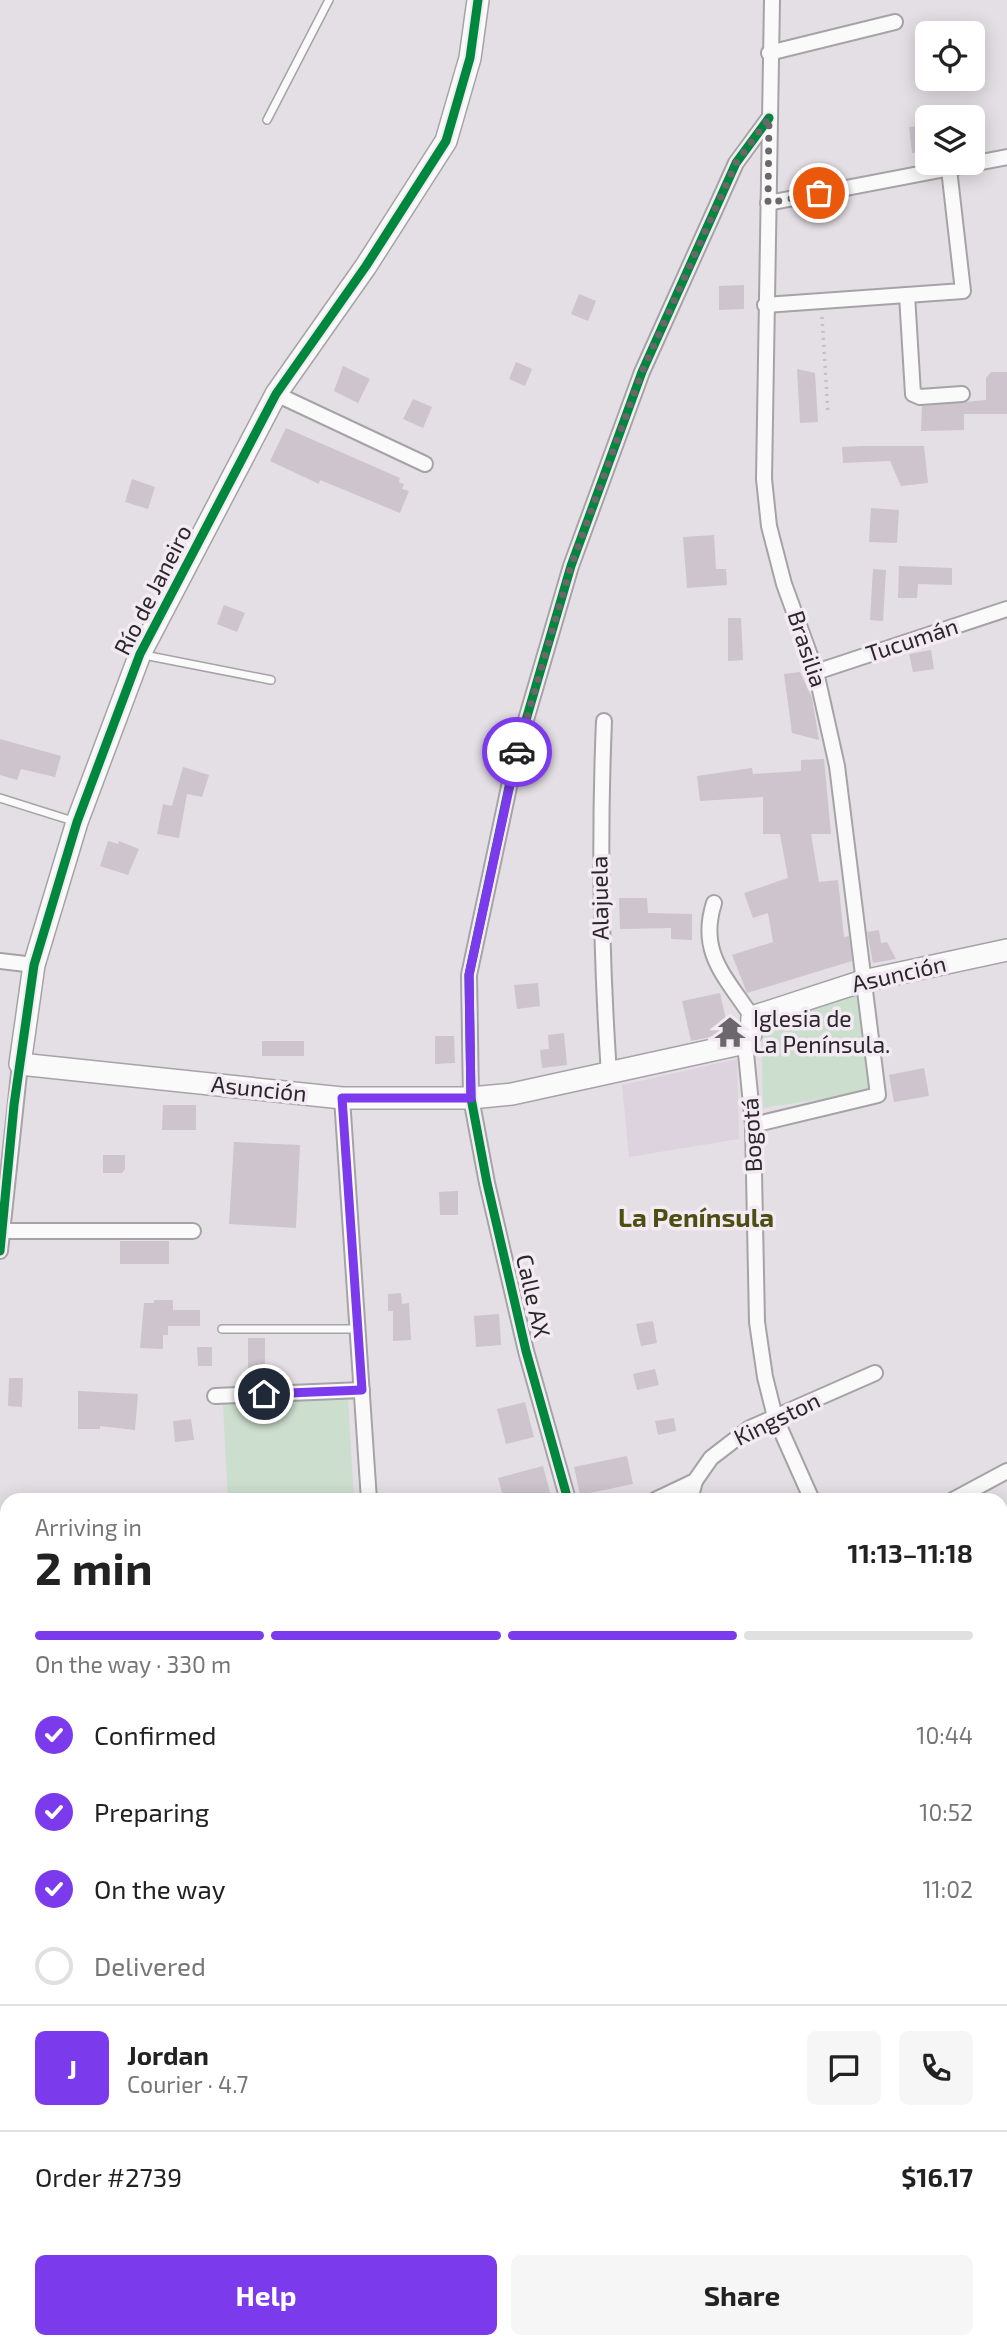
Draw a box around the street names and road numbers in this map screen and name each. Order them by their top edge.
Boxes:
street label: Río de Janeiro [107,520,197,659]
street label: Brasilia [782,607,833,690]
street label: Tucumán [862,611,961,667]
street label: Alajuela [584,856,614,940]
street label: Asunción [849,949,949,997]
street label: Asunción [210,1069,308,1107]
street label: Bogotá [735,1097,767,1173]
street label: Calle AX [511,1251,557,1340]
street label: Kingston [729,1385,824,1451]

